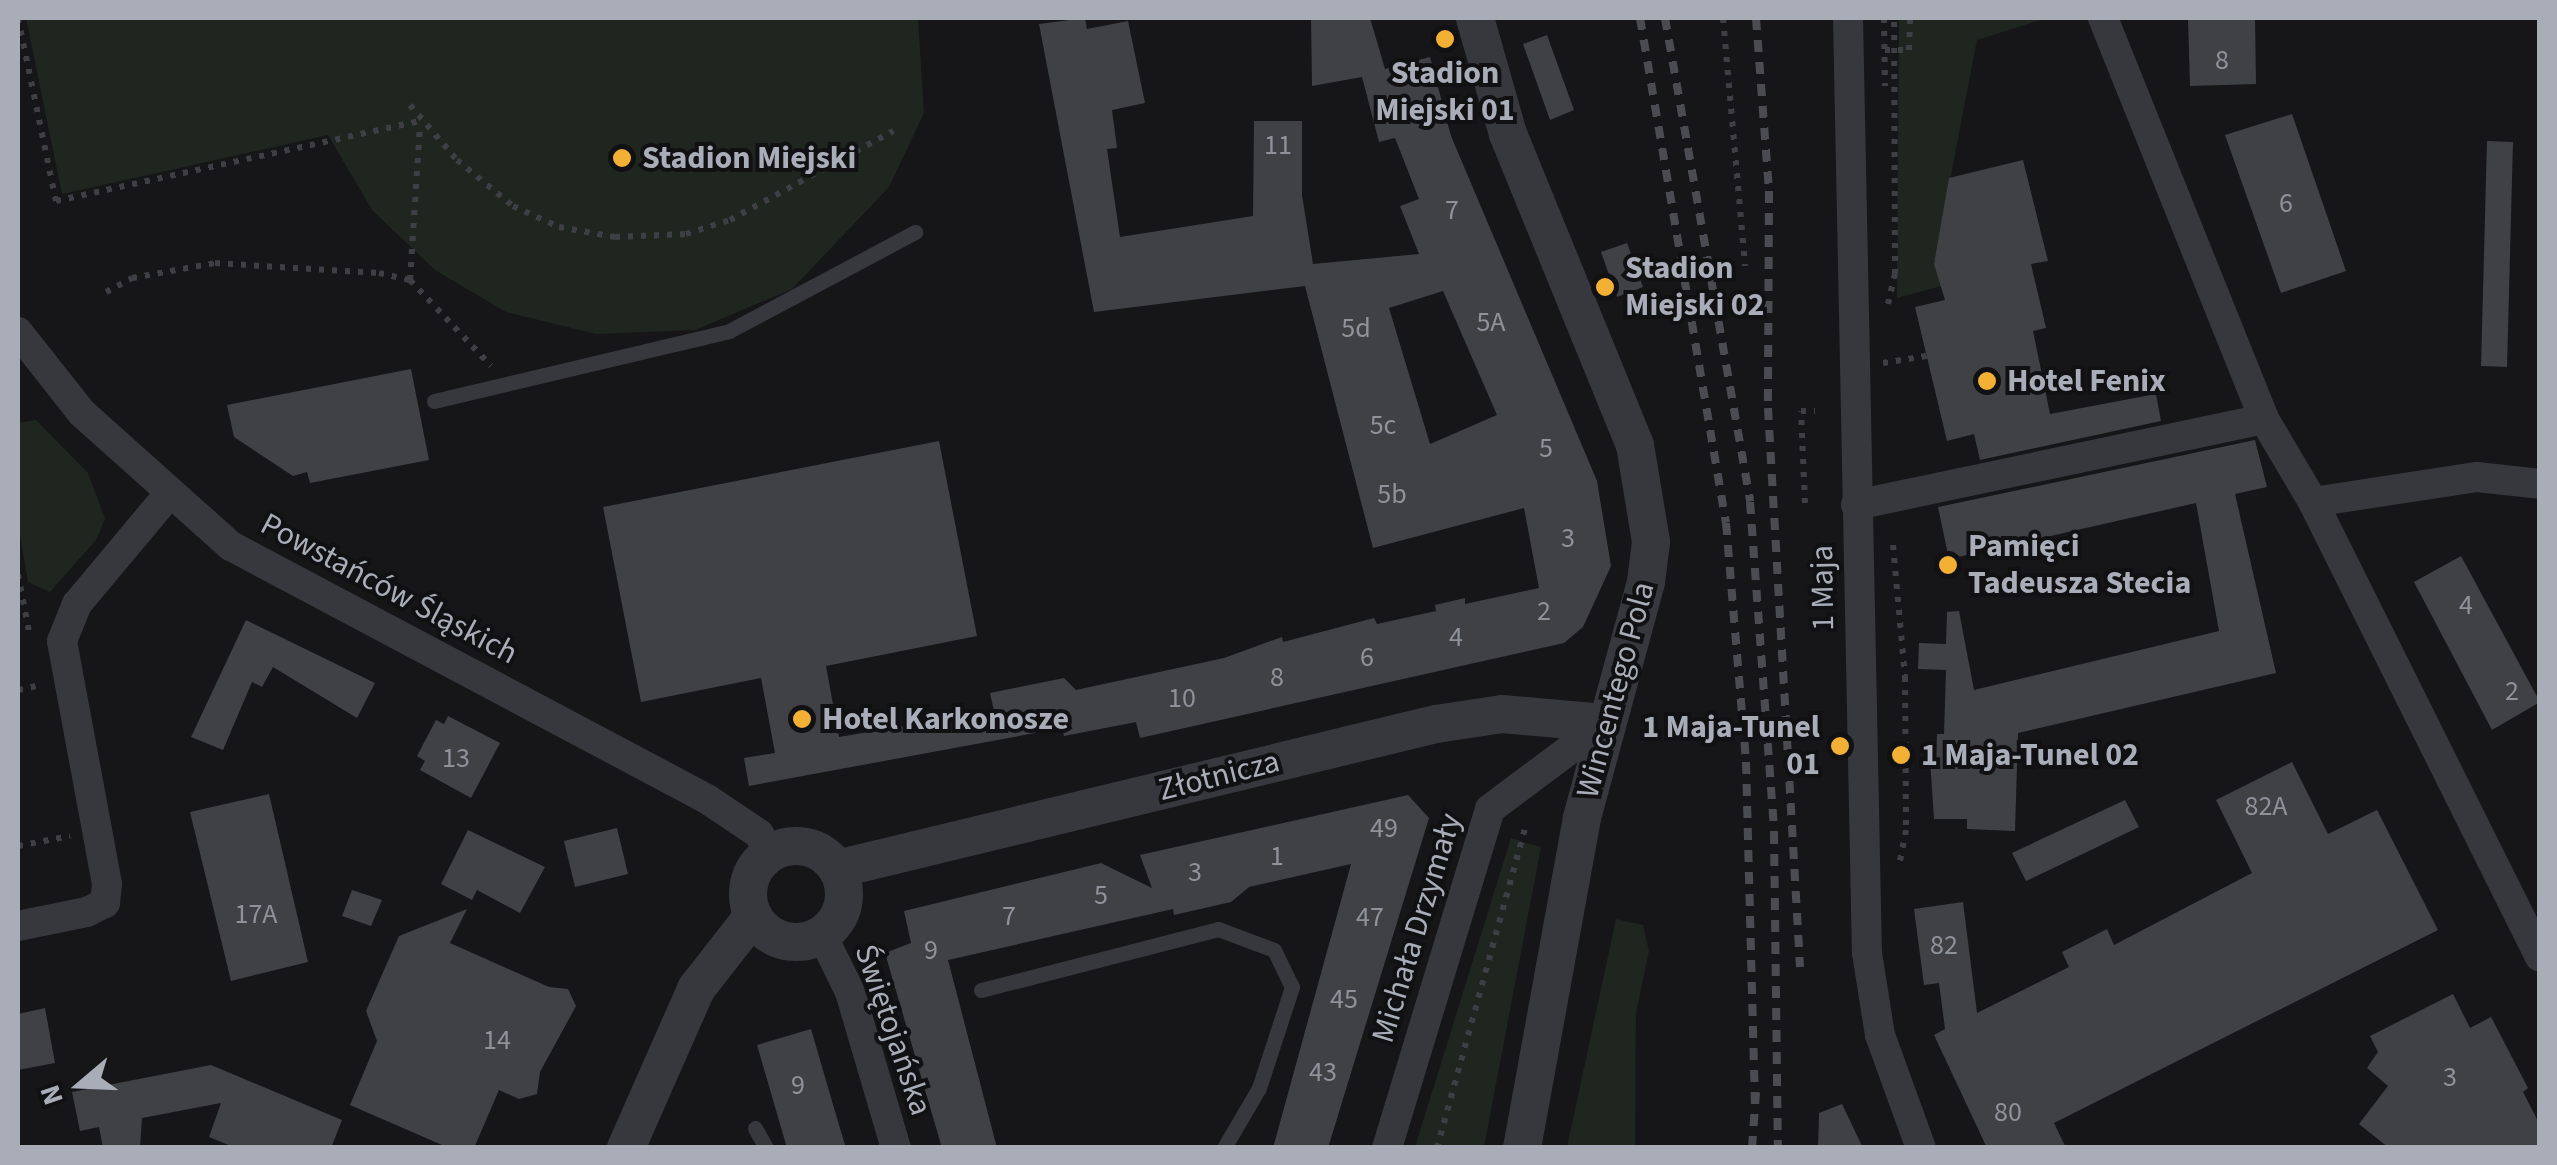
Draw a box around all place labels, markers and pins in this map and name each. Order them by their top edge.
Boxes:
marker: Stadion Miejski 01 [1434,28,1456,50]
place label: Stadion Miejski 01 [1375,55,1515,130]
place label: Stadion Miejski [642,139,856,177]
marker: Stadion Miejski [611,147,633,169]
place label: Stadion Miejski 02 [1625,250,1764,325]
marker: Stadion Miejski 02 [1594,276,1616,298]
place label: Hotel Fenix [2007,362,2166,400]
marker: Hotel Fenix [1976,370,1998,392]
place label: Pamięci Tadeusza Stecia [1968,528,2191,603]
marker: Pamięci Tadeusza Stecia [1937,554,1959,576]
place label: Hotel Karkonosze [822,700,1069,738]
marker: Hotel Karkonosze [791,708,813,730]
place label: 1 Maja-Tunel 01 [1642,709,1820,784]
marker: 1 Maja-Tunel 01 [1829,735,1851,757]
place label: 1 Maja-Tunel 02 [1921,736,2139,774]
marker: 1 Maja-Tunel 02 [1890,744,1912,766]

